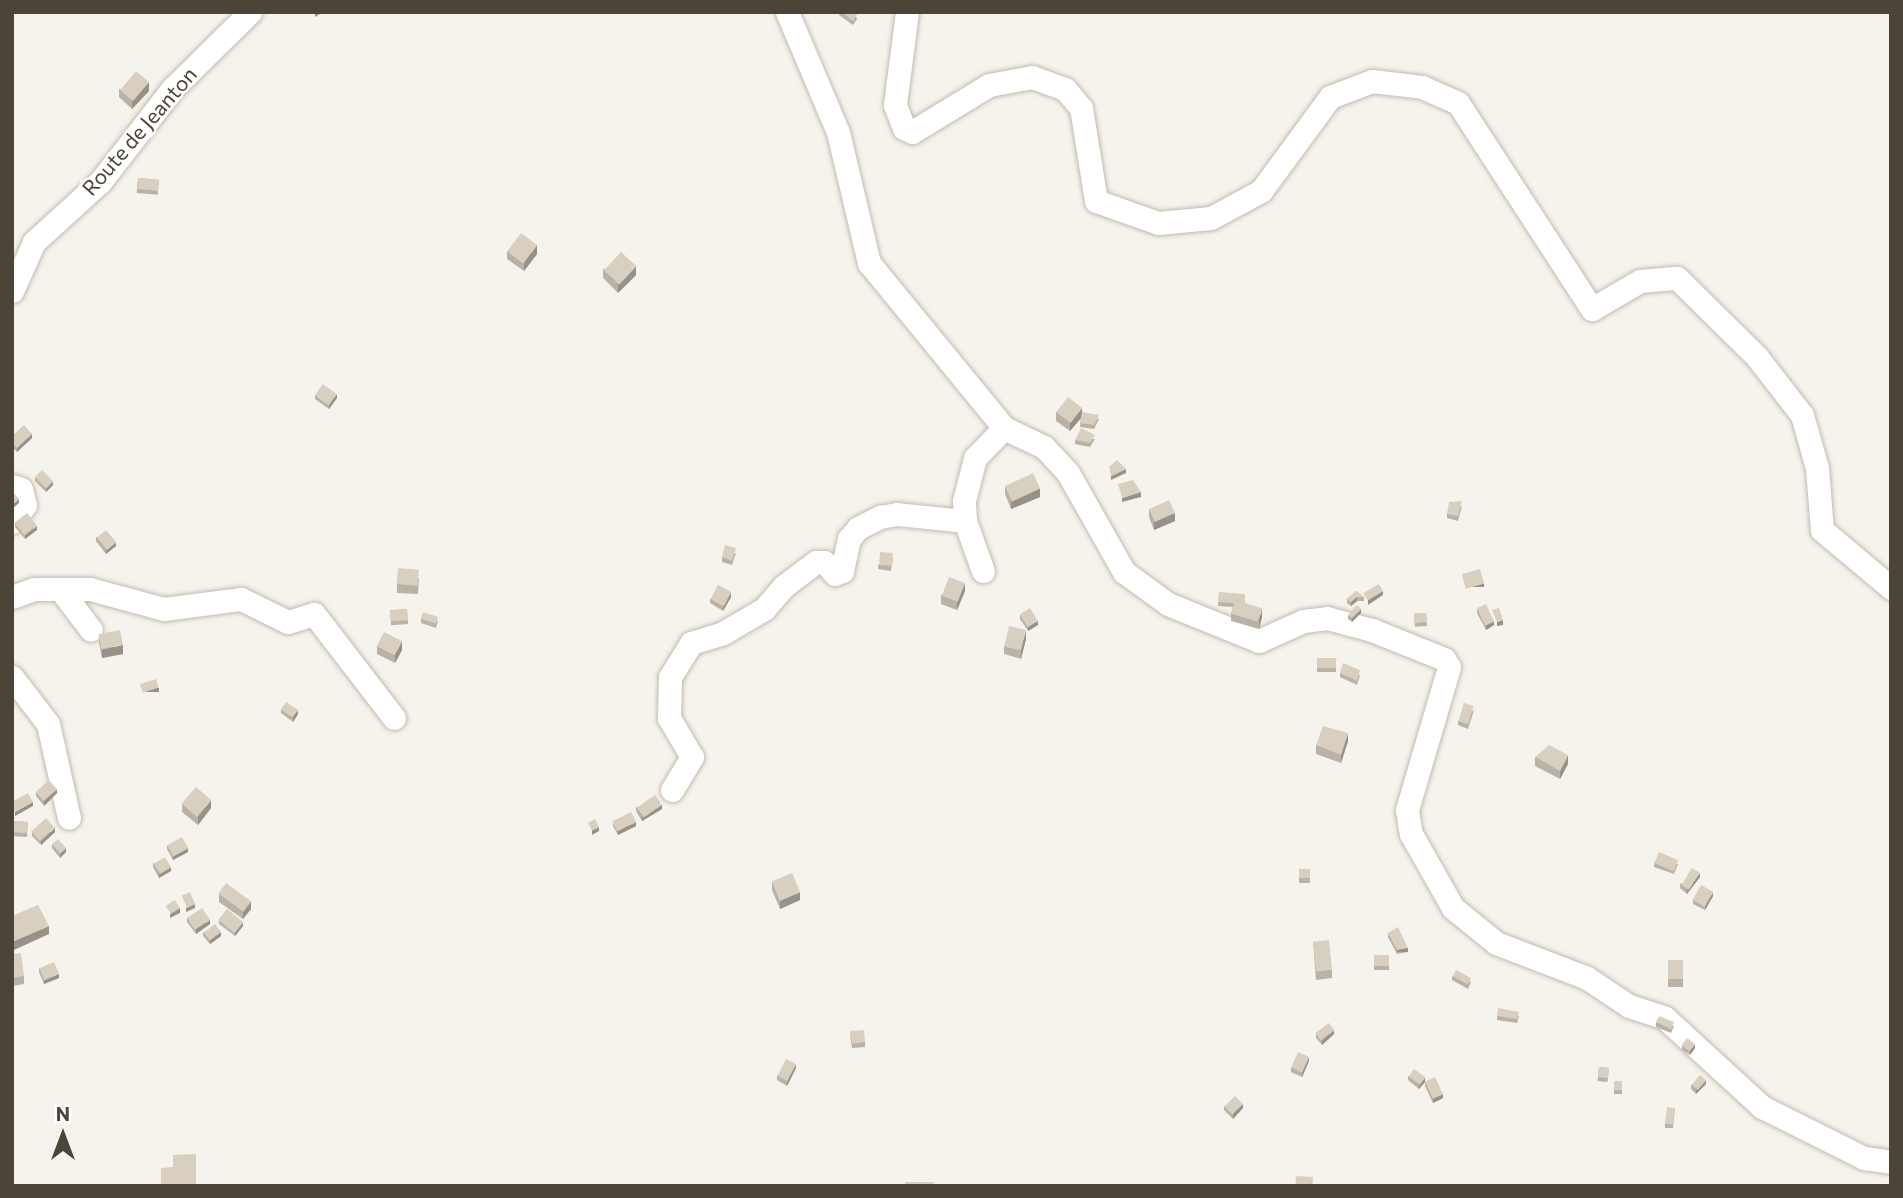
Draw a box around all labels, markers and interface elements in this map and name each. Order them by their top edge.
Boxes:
street label: Route de Jeanton [76,62,202,200]
north arrow [28,1100,98,1170]
text: N [56,1102,70,1125]

